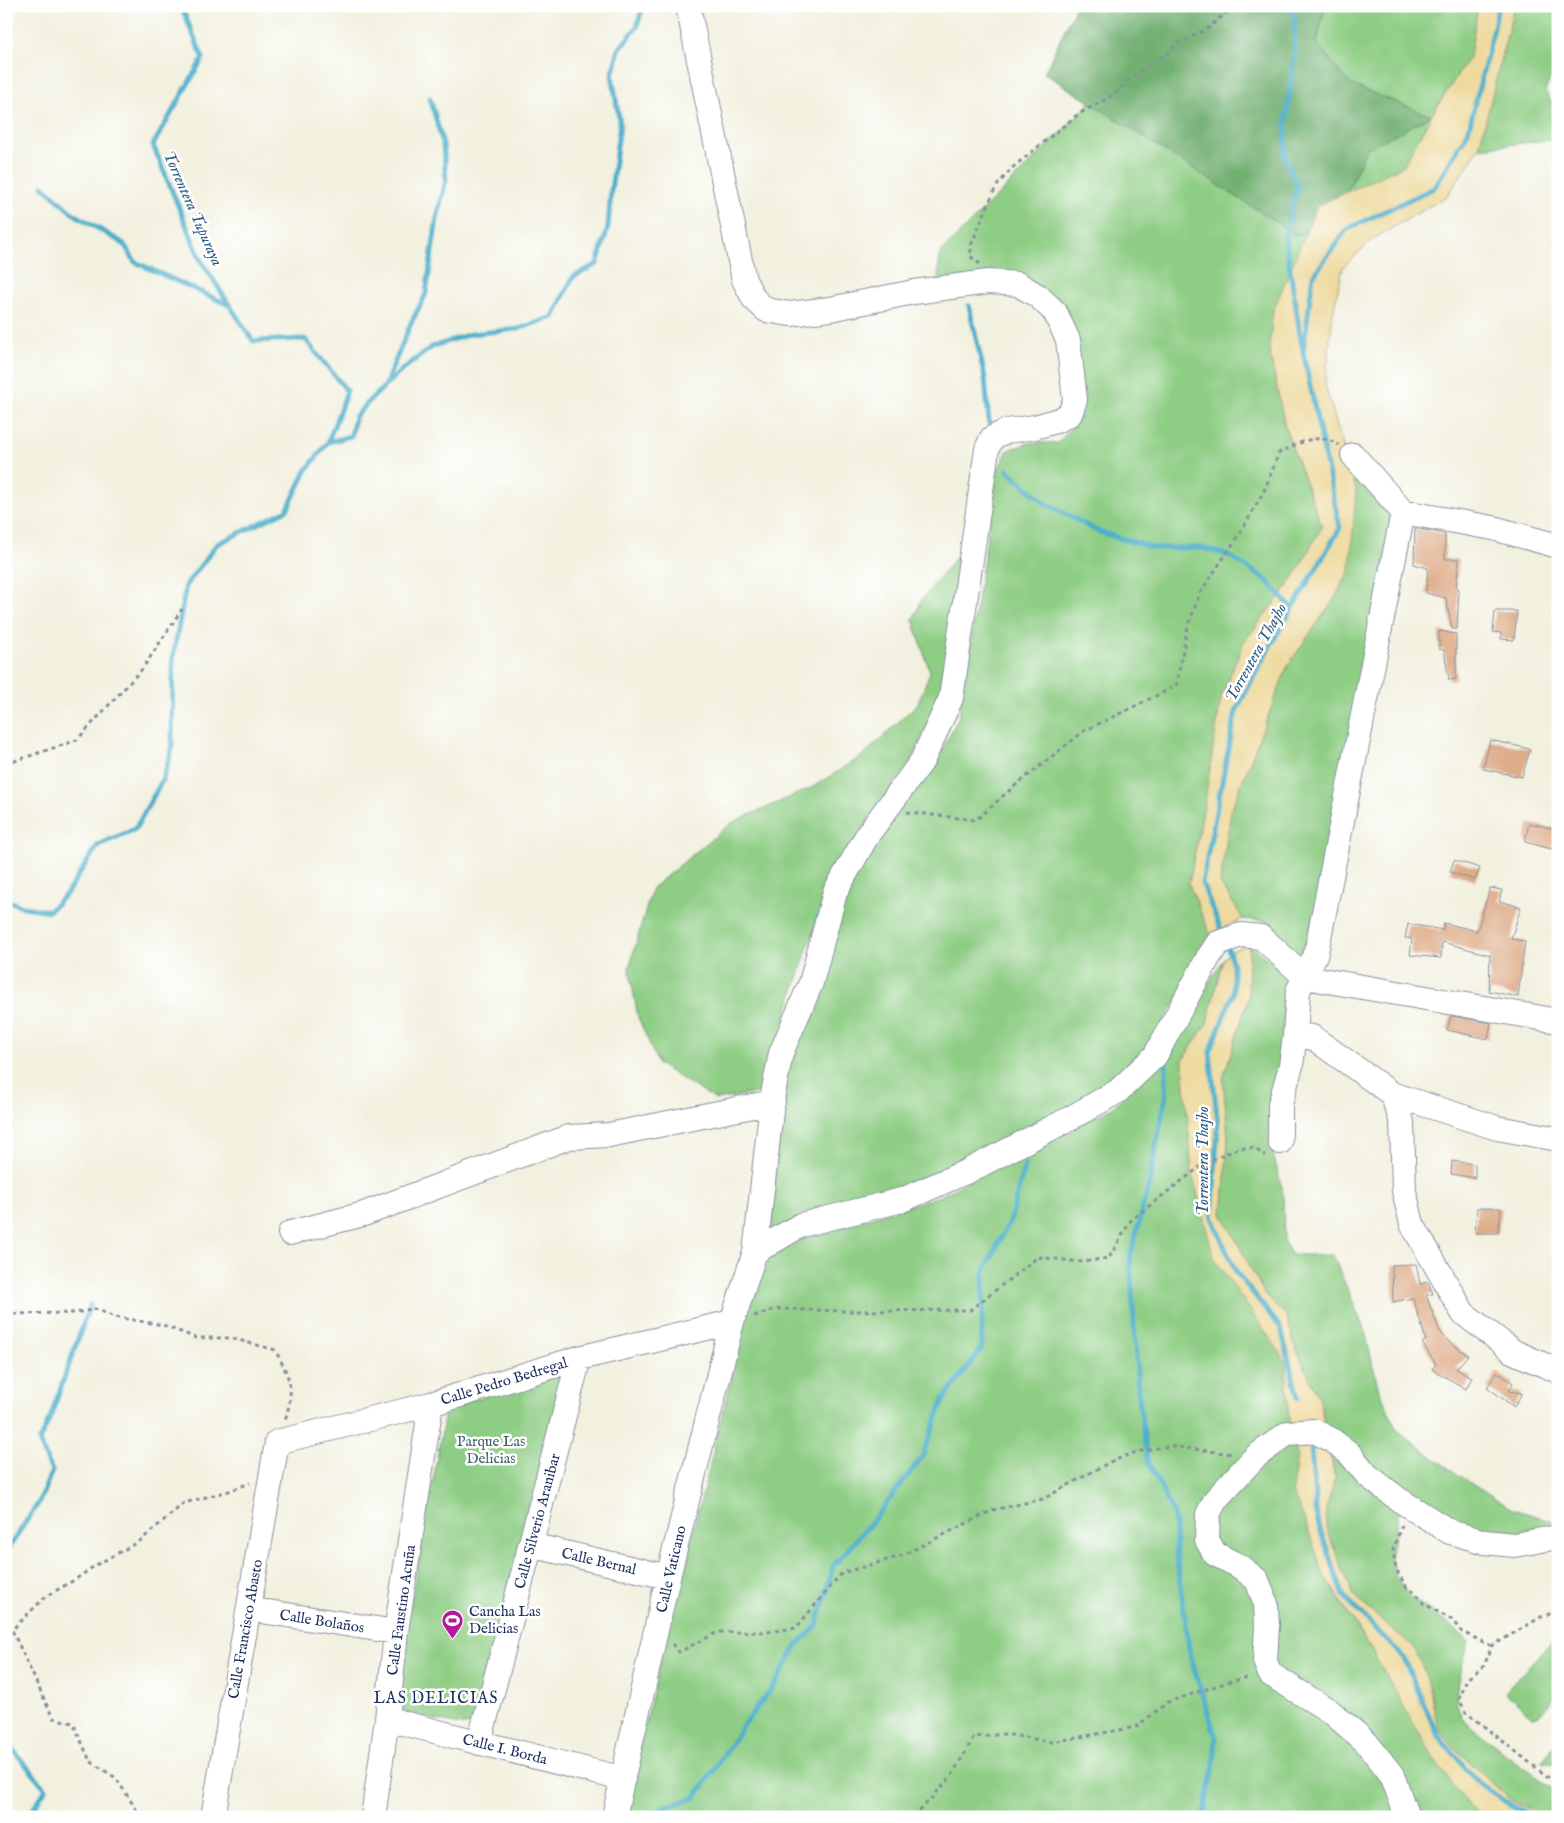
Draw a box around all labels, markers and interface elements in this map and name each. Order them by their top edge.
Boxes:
water label: Torrentera Tupuraya [158,148,227,269]
water label: Torrentera Thajho [1221,600,1292,706]
water label: Torrentera Thajho [1194,1106,1214,1216]
street label: Calle Pedro Bedregal [438,1353,571,1410]
park label: Parque Las Delicias [457,1432,525,1468]
street label: Calle Silverio Aranibar [510,1451,565,1591]
street label: Calle Vaticano [652,1524,691,1615]
street label: Calle Faustino Acuña [383,1543,420,1677]
street label: Calle Bernal [560,1544,639,1580]
street label: Calle Francisco Abasto [224,1558,267,1700]
place label: Cancha Las Delicias [469,1602,541,1638]
street label: Calle Bolaños [278,1605,366,1638]
sports icon: Cancha Las Delicias [441,1608,465,1639]
district label: LAS DELICIAS [373,1689,499,1709]
street label: Calle I. Borda [461,1730,550,1769]

